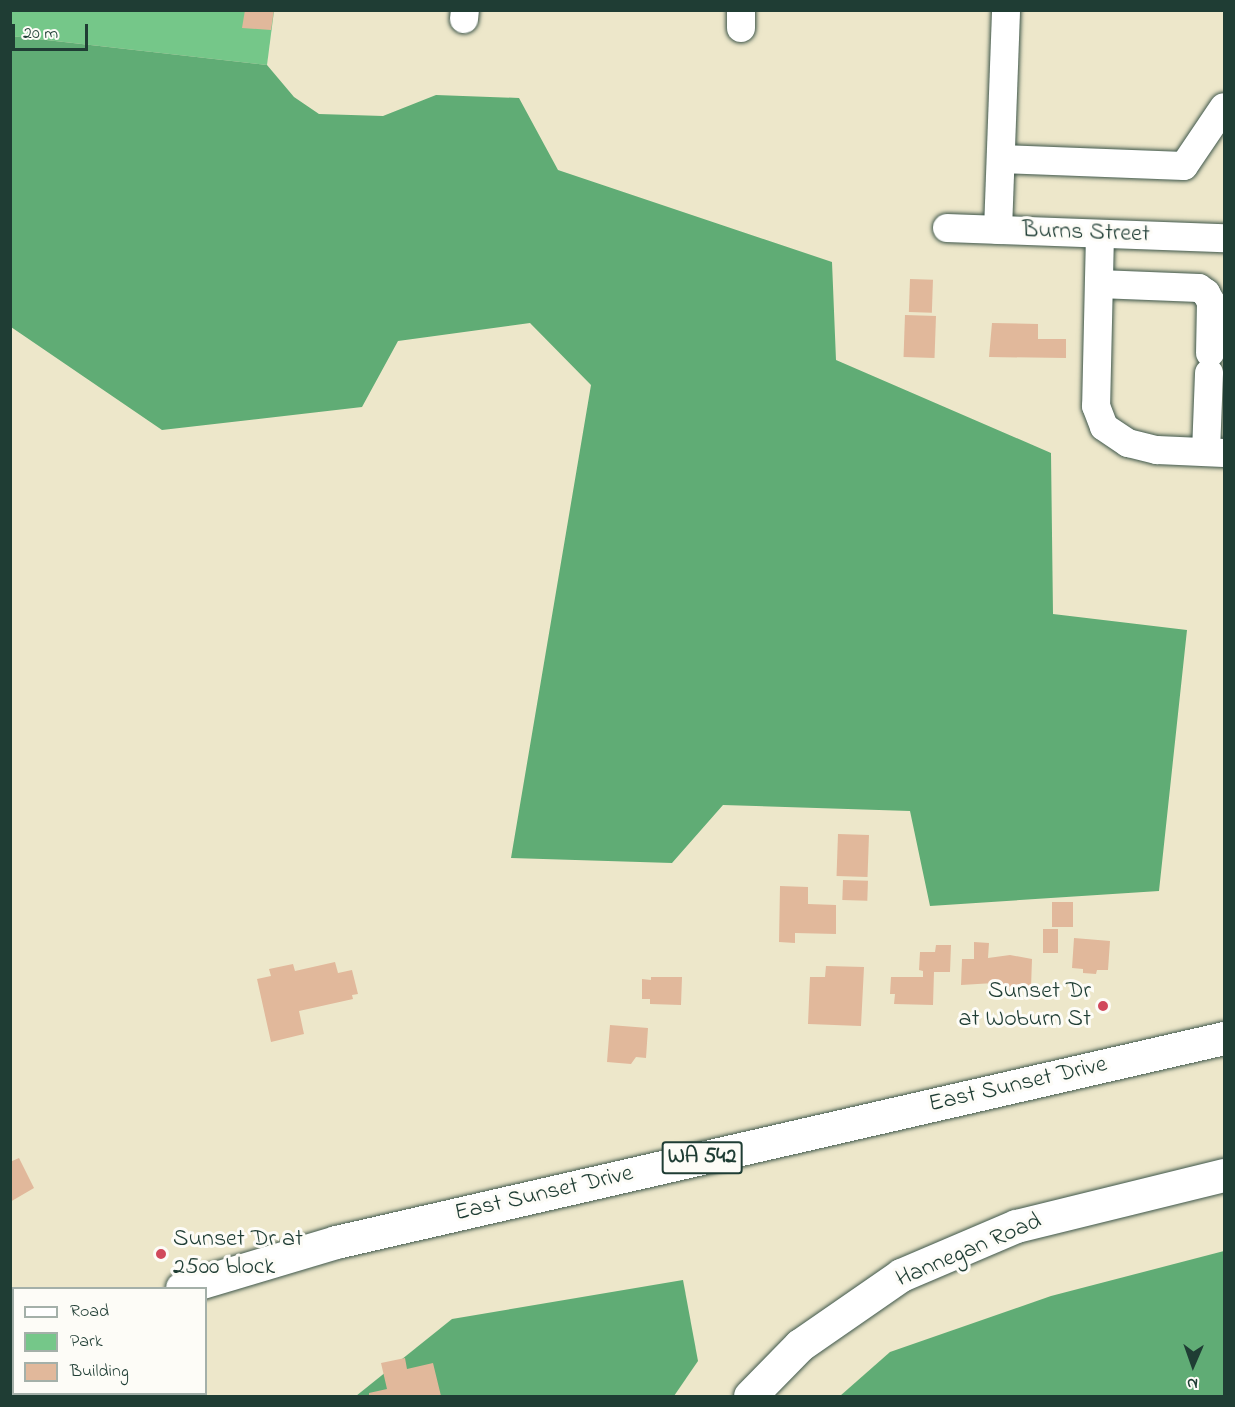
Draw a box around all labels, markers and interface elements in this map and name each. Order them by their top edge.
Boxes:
scale bar [15,12,92,50]
text: 20 m [23,21,58,47]
street label: Burns Street [1022,216,1150,250]
place label: Sunset Dr at Woburn St [959,978,1091,1034]
marker: Sunset Dr at Woburn St [1096,999,1110,1013]
street label: East Sunset Drive [926,1051,1110,1119]
road number: WA 542 [662,1139,742,1177]
street label: East Sunset Drive [452,1160,636,1228]
street label: Hannegan Road [892,1207,1046,1295]
place label: Sunset Dr at 2500 block [173,1226,303,1282]
marker: Sunset Dr at 2500 block [154,1247,168,1261]
legend [12,1287,207,1395]
text: Road [70,1299,109,1325]
text: Park [70,1329,103,1355]
north arrow [1163,1335,1223,1395]
text: Building [70,1359,129,1385]
text: N [1187,1371,1198,1395]

